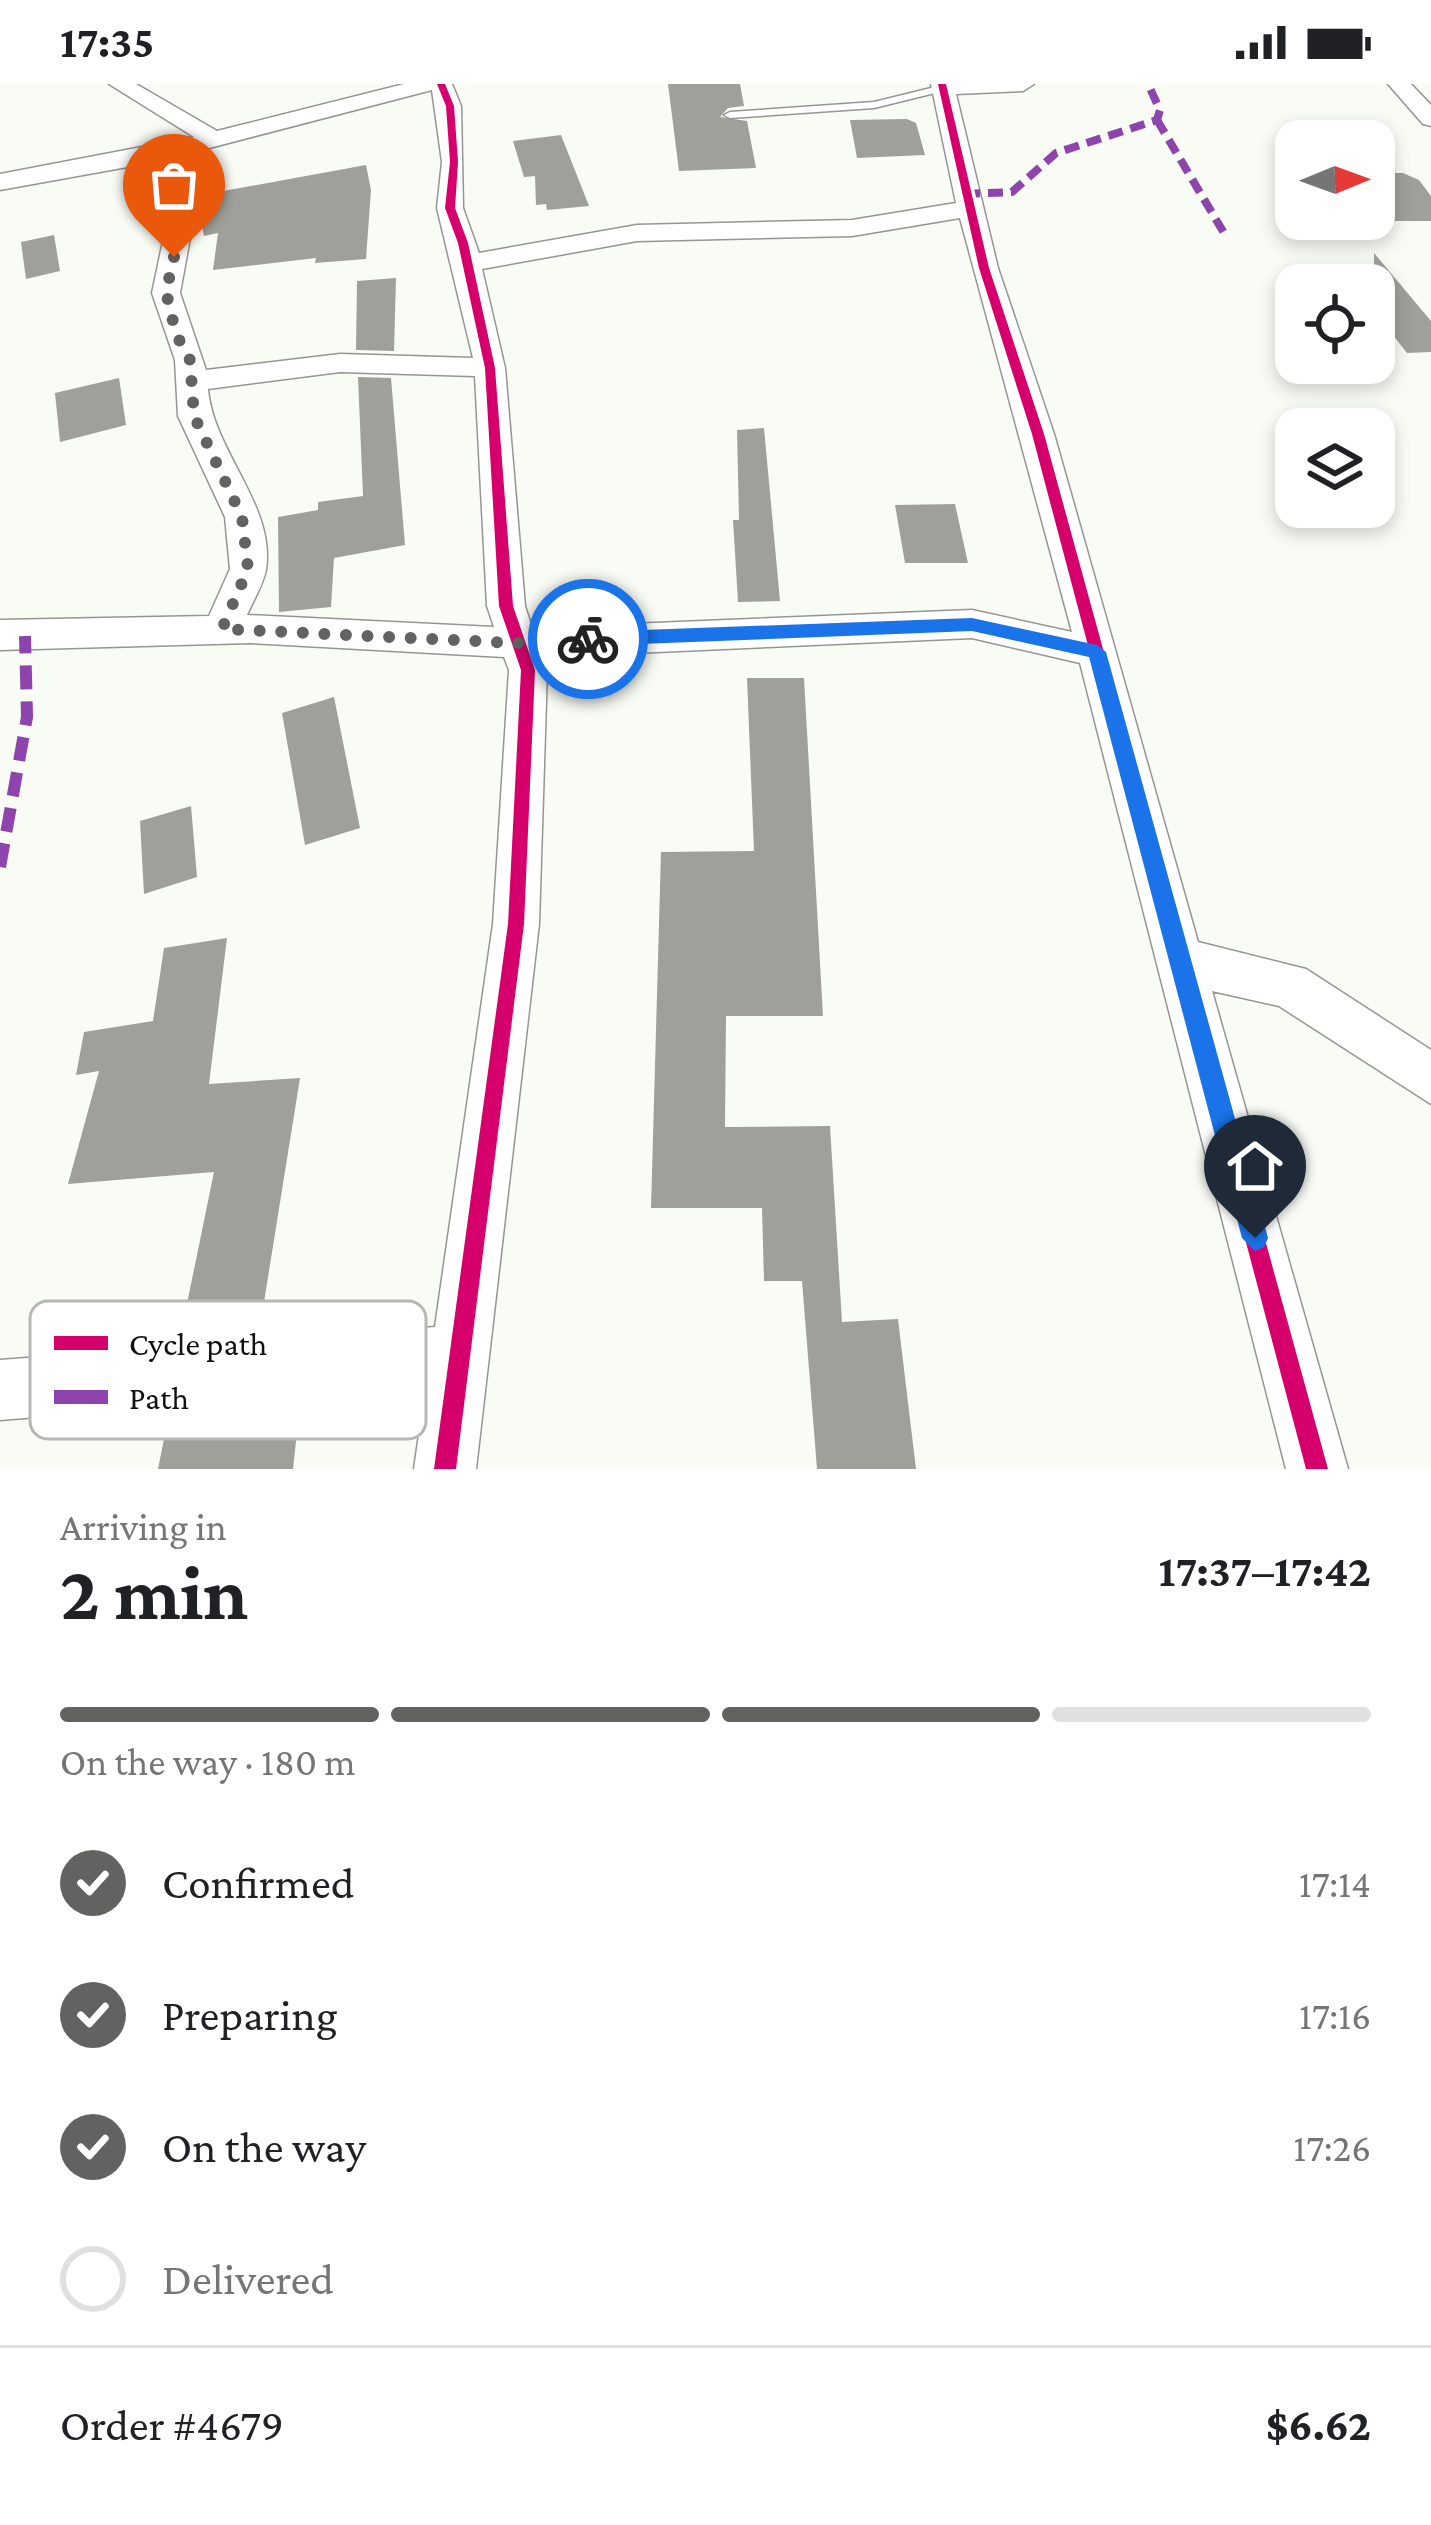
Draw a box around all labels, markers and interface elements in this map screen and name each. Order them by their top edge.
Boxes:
text: 17:35 [60,17,154,67]
north arrow [1275,120,1395,240]
map controls [1275,120,1395,528]
pin [123,134,225,257]
icon: bag [141,152,207,218]
button: locate [1275,264,1395,384]
button: layers [1275,408,1395,528]
courier [528,579,648,699]
icon: bike [555,606,621,672]
pin [1204,1115,1306,1238]
icon: home [1222,1133,1288,1199]
legend [30,1301,426,1439]
text: Cycle path [129,1325,267,1362]
text: Path [129,1379,189,1416]
text: Arriving in [60,1505,227,1548]
text: 17:37–17:42 [1159,1546,1371,1596]
text: 2 min [60,1549,248,1636]
text: On the way · 180 m [60,1740,356,1783]
icon: check [60,1850,126,1916]
text: Confirmed [162,1858,354,1908]
text: 17:14 [1299,1862,1371,1905]
icon: check [60,1982,126,2048]
text: Preparing [162,1990,338,2040]
text: 17:16 [1299,1994,1371,2037]
icon: check [60,2114,126,2180]
text: On the way [162,2122,366,2172]
text: 17:26 [1293,2126,1371,2169]
text: Delivered [162,2254,334,2304]
text: Order #4679 [60,2400,284,2450]
text: $6.62 [1266,2400,1371,2450]

